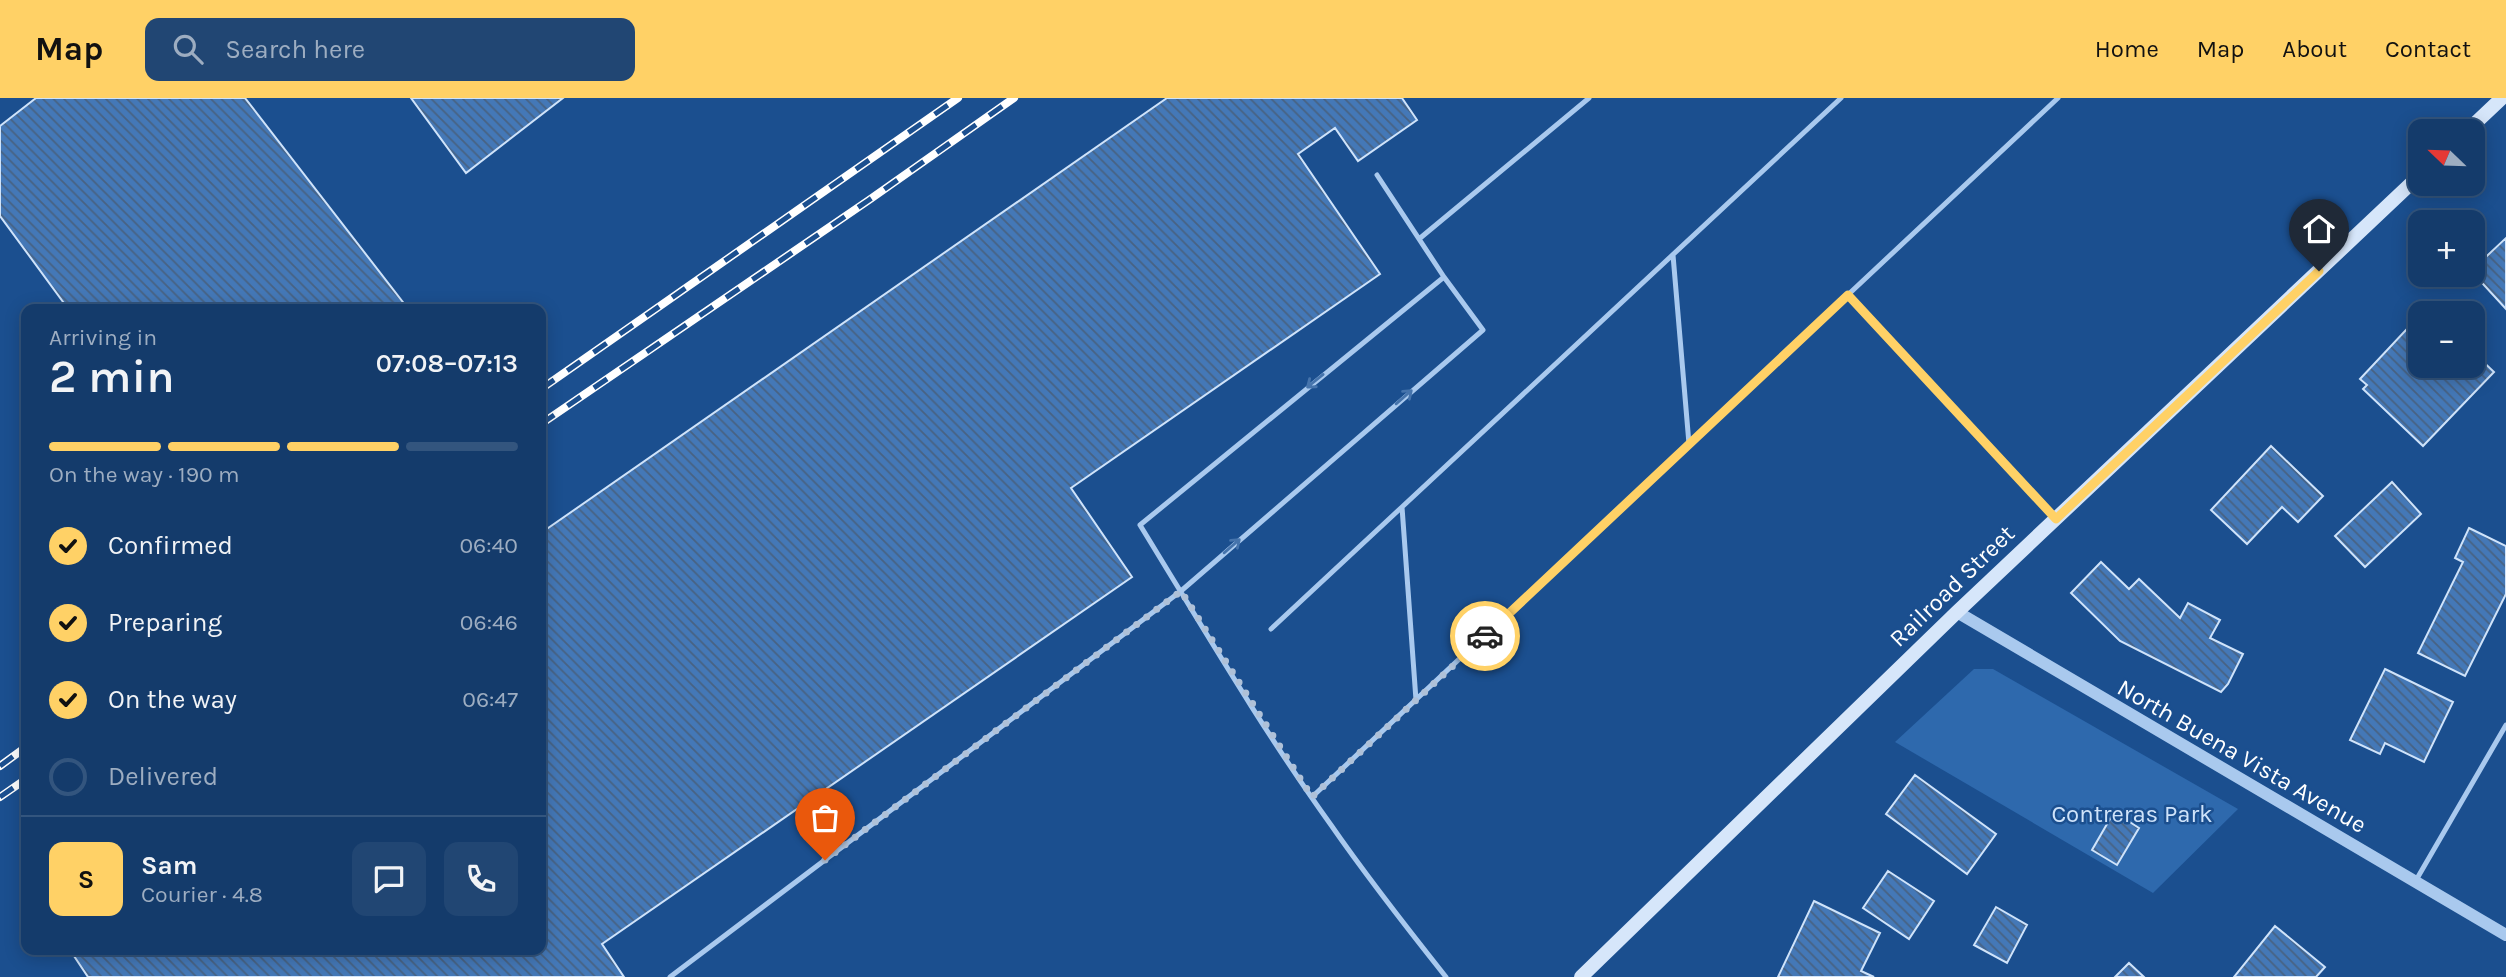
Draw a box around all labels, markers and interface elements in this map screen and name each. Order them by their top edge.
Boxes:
search box [145,18,635,81]
text: Map [35,30,103,68]
icon: search [169,30,207,68]
text: Search here [225,34,365,65]
text: Home [2095,35,2159,63]
text: Map [2197,35,2244,63]
text: About [2282,35,2347,63]
text: Contact [2385,35,2471,63]
north arrow [2408,119,2485,196]
map controls [2408,119,2485,378]
pin [2289,199,2349,271]
icon: home [2300,210,2338,248]
button: + [2408,210,2485,287]
button: − [2408,301,2485,378]
text: Arriving in [49,324,157,351]
text: 07:08–07:13 [376,348,518,379]
text: 2 min [49,350,175,404]
one-way arrow [1307,373,1325,389]
one-way arrow [1395,389,1412,406]
text: On the way · 190 m [49,461,240,488]
street label: Railroad Street [1884,519,2020,653]
icon: check [49,527,87,565]
text: Confirmed [108,530,233,561]
text: 06:40 [459,532,518,559]
one-way arrow [1223,538,1241,554]
courier [1450,601,1520,671]
icon: check [49,604,87,642]
text: Preparing [108,607,222,638]
text: 06:46 [460,609,518,636]
icon: car [1466,617,1504,655]
street label: North Buena Vista Avenue [2113,673,2371,839]
icon: check [49,681,87,719]
text: On the way [108,684,237,715]
text: 06:47 [462,686,518,713]
text: Delivered [108,761,218,792]
pin [795,788,855,860]
icon: bag [806,799,844,837]
park label: Contreras Park [2051,800,2213,828]
button: chat [352,842,426,916]
button: phone [444,842,518,916]
text: Sam [141,850,197,881]
text: S [78,864,94,895]
text: Courier · 4.8 [141,881,263,908]

